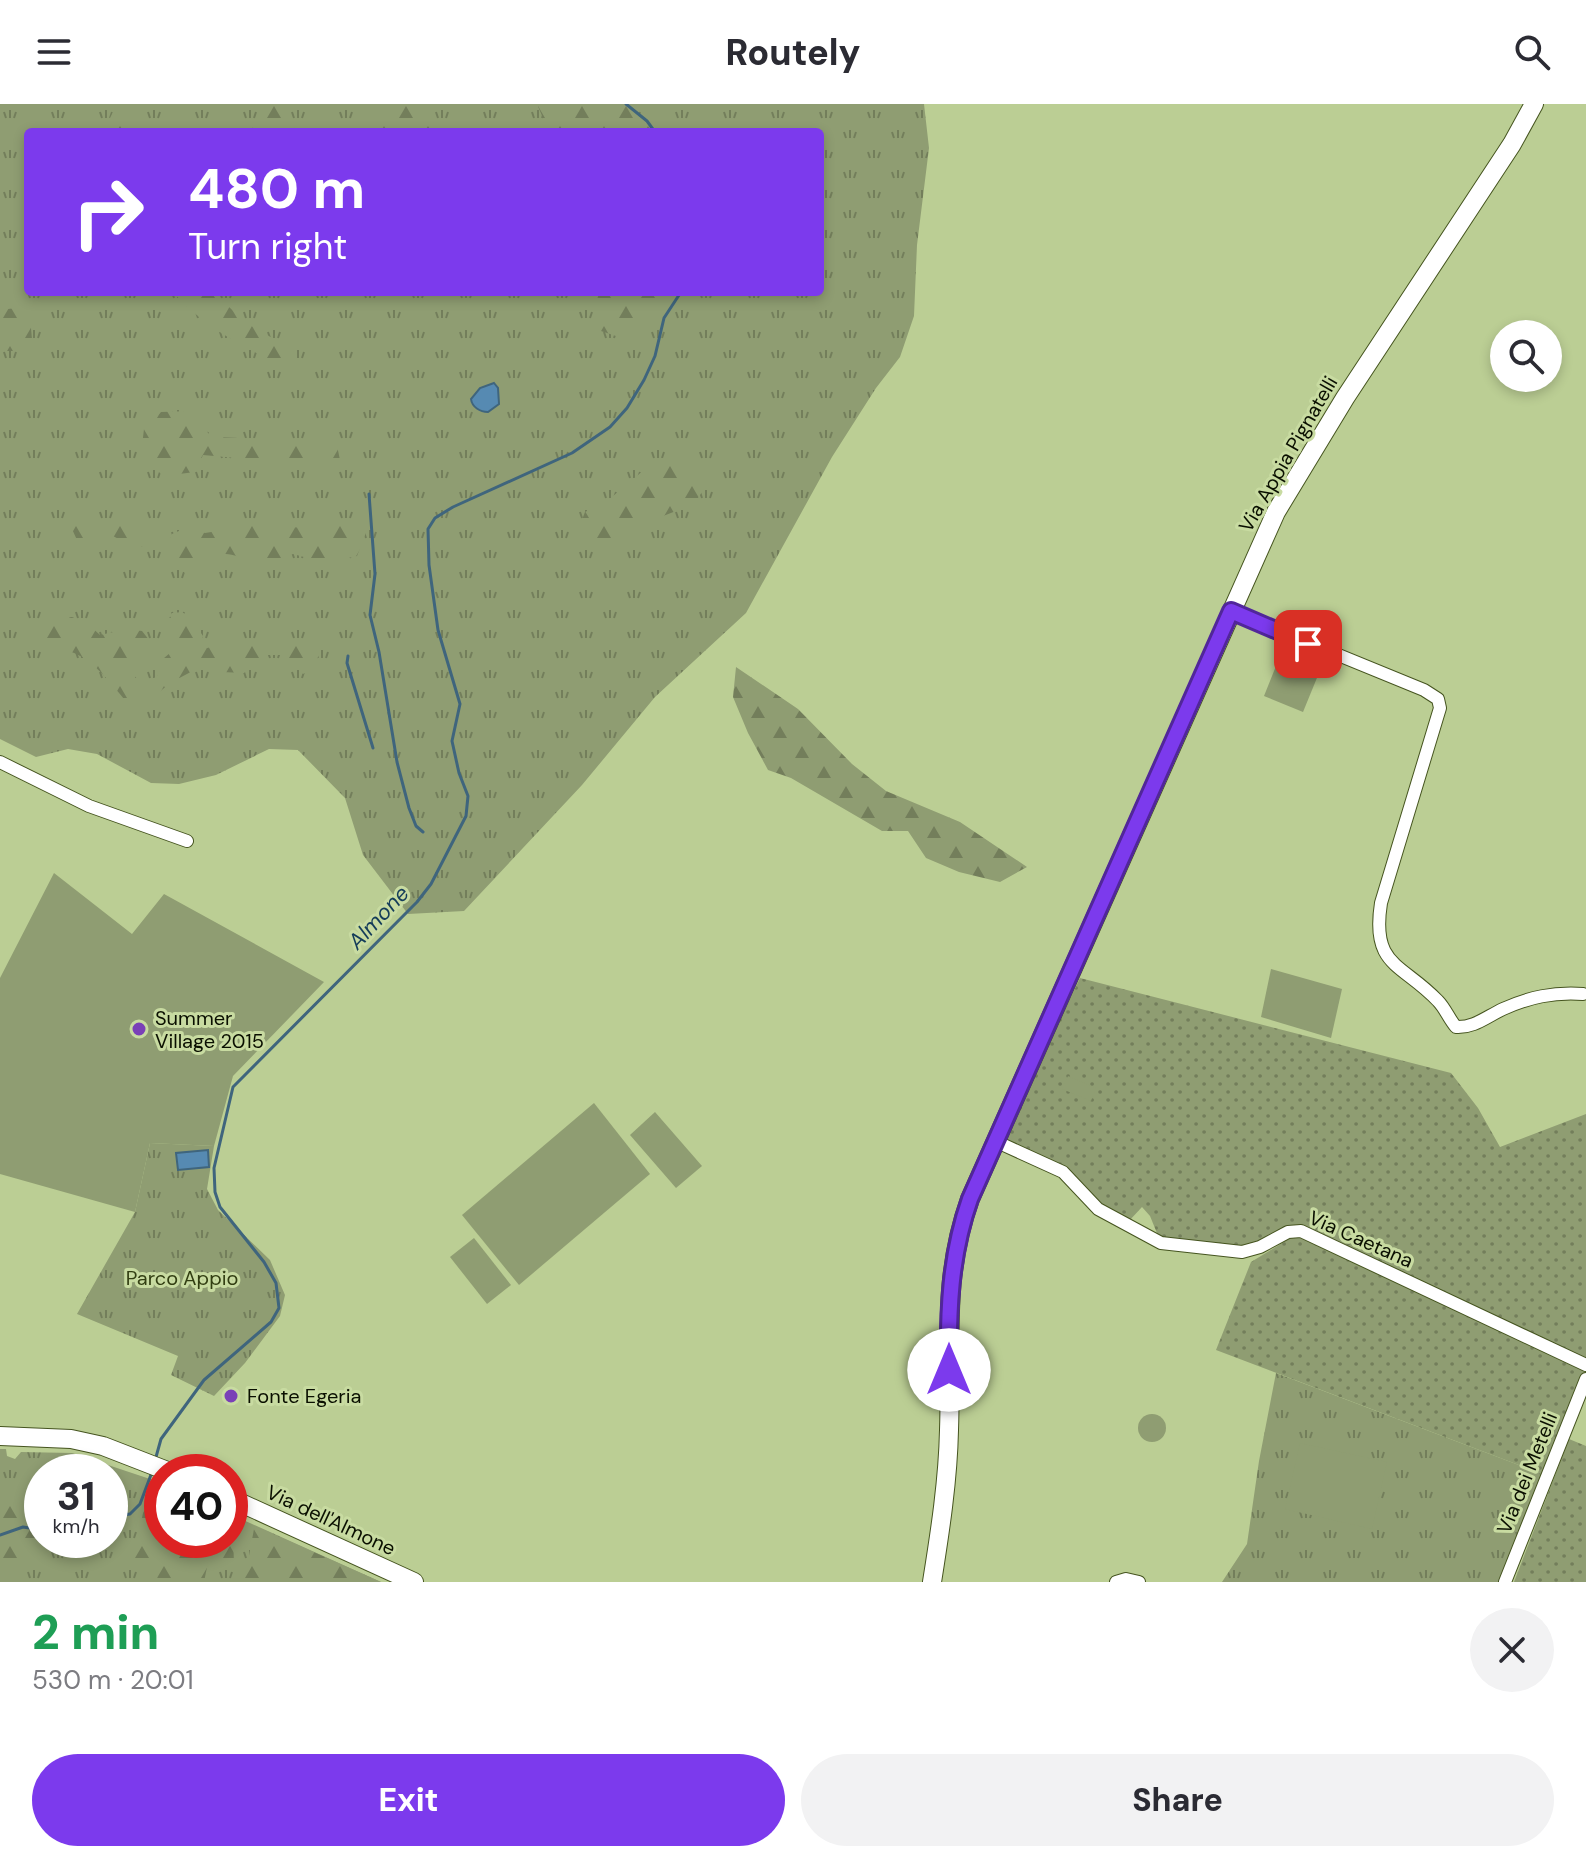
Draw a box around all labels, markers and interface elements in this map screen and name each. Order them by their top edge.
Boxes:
text: Routely [726,29,860,76]
icon: menu [32,30,76,74]
icon: search [1510,30,1554,74]
text: 480 m [188,152,365,225]
icon: right [56,160,160,264]
text: Turn right [188,223,347,270]
map controls [1490,320,1562,392]
button: search [1490,320,1562,392]
street label: Via Appia Pignatelli [1233,371,1343,537]
pin [1274,610,1342,678]
icon: arrive [1286,622,1330,666]
water label: Almone [341,879,415,956]
place label: Summer Village 2015 [155,1005,264,1054]
marker: Summer Village 2015 [130,1020,148,1038]
street label: Via Caetana [1305,1204,1417,1274]
park label: Parco Appio [126,1265,238,1291]
position arrow [907,1328,991,1412]
place label: Fonte Egeria [247,1383,361,1409]
marker: Fonte Egeria [222,1387,240,1405]
street label: Via dei Metelli [1491,1408,1563,1538]
speed limit sign: 40 [144,1454,248,1558]
text: 31 [57,1470,95,1522]
street label: Via dell'Almone [262,1479,400,1561]
text: km/h [52,1513,100,1539]
text: 2 min [32,1601,159,1664]
button: close [1470,1608,1554,1692]
text: 530 m · 20:01 [32,1663,194,1697]
button: Exit [32,1754,785,1846]
button: Share [801,1754,1554,1846]

